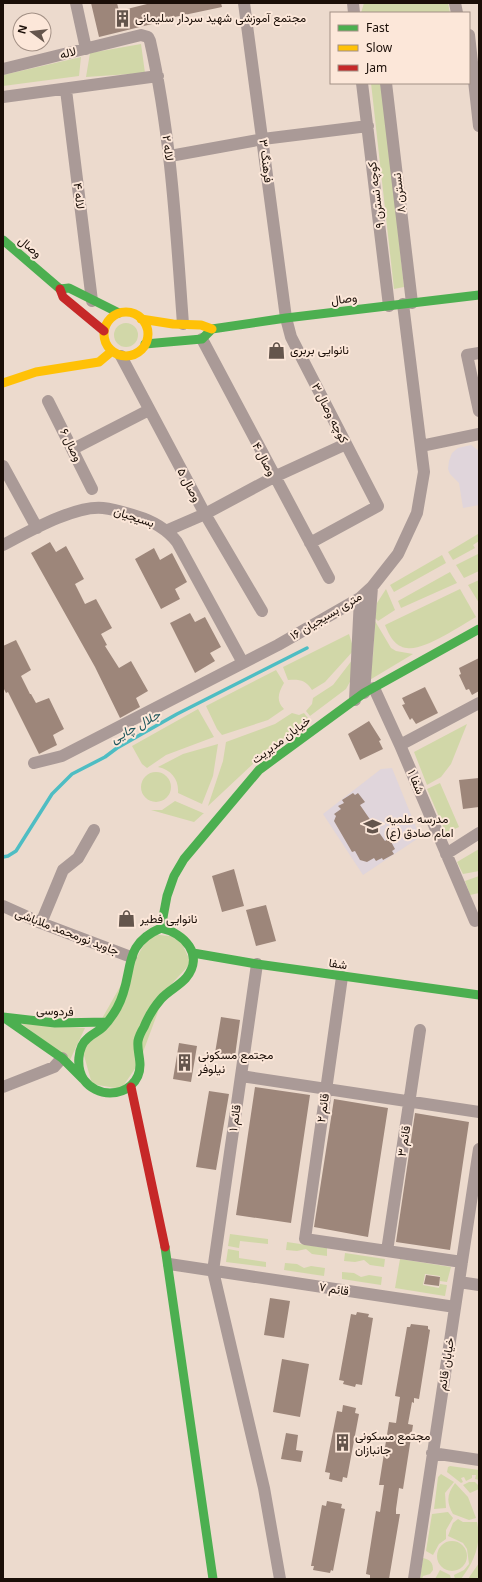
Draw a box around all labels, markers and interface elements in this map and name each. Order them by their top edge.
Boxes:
building icon: مجتمع آموزشی شهید سردار سلیمانی [112,8,132,28]
place label: مجتمع آموزشی شهید سردار سلیمانی [135,9,306,27]
north arrow [12,12,52,52]
legend [330,12,470,84]
text: Fast [366,19,390,36]
text: N [13,23,30,36]
text: Slow [366,39,393,56]
street label: لاله [58,42,78,63]
text: Jam [365,59,387,76]
street label: لاله ۲ [158,134,179,162]
street label: فرهنگ ۳ [255,138,278,184]
street label: کوچه نسترن ۹ [363,161,388,229]
street label: نسترن ۸ [388,172,409,214]
street label: لاله ۴ [69,182,90,210]
street label: وصال [15,232,46,262]
street label: وصال [330,288,358,309]
shop icon: نانوایی بربری [267,340,287,360]
place label: نانوایی بربری [290,341,349,358]
street label: کوچه وصال ۳ [308,380,353,446]
street label: وصال ۶ [56,425,87,464]
street label: وصال ۴ [248,439,280,479]
street label: وصال ۵ [173,465,205,505]
street label: بسیجیان [112,502,157,531]
street label: ۱۶ متری بسیجیان [287,587,365,644]
water label: جلال چایی [107,704,165,748]
street label: خیابان مدیریت [248,712,314,767]
street label: شفا ۱ [404,767,429,797]
place label: مدرسه علمیه امام صادق (ع) [386,810,454,842]
school or university icon: مدرسه علمیه امام صادق (ع) [363,816,383,836]
street label: جاوید نورمحمد ملاباشی [13,904,122,959]
shop icon: نانوایی فطیر [117,909,137,929]
place label: نانوایی فطیر [139,910,197,927]
street label: شفا [328,954,348,973]
street label: فردوسی [36,1001,74,1020]
place label: مجتمع مسکونی نیلوفر [197,1046,273,1077]
building icon: مجتمع مسکونی نیلوفر [175,1052,195,1072]
street label: قائم ۲ [312,1092,333,1124]
street label: قائم ۱ [224,1104,245,1132]
street label: قائم ۳ [393,1124,414,1158]
street label: قائم ۷ [318,1278,350,1299]
street label: خیابان قائم [433,1336,458,1392]
place label: مجتمع مسکونی جانبازان [355,1427,430,1458]
building icon: مجتمع مسکونی جانبازان [332,1433,352,1453]

